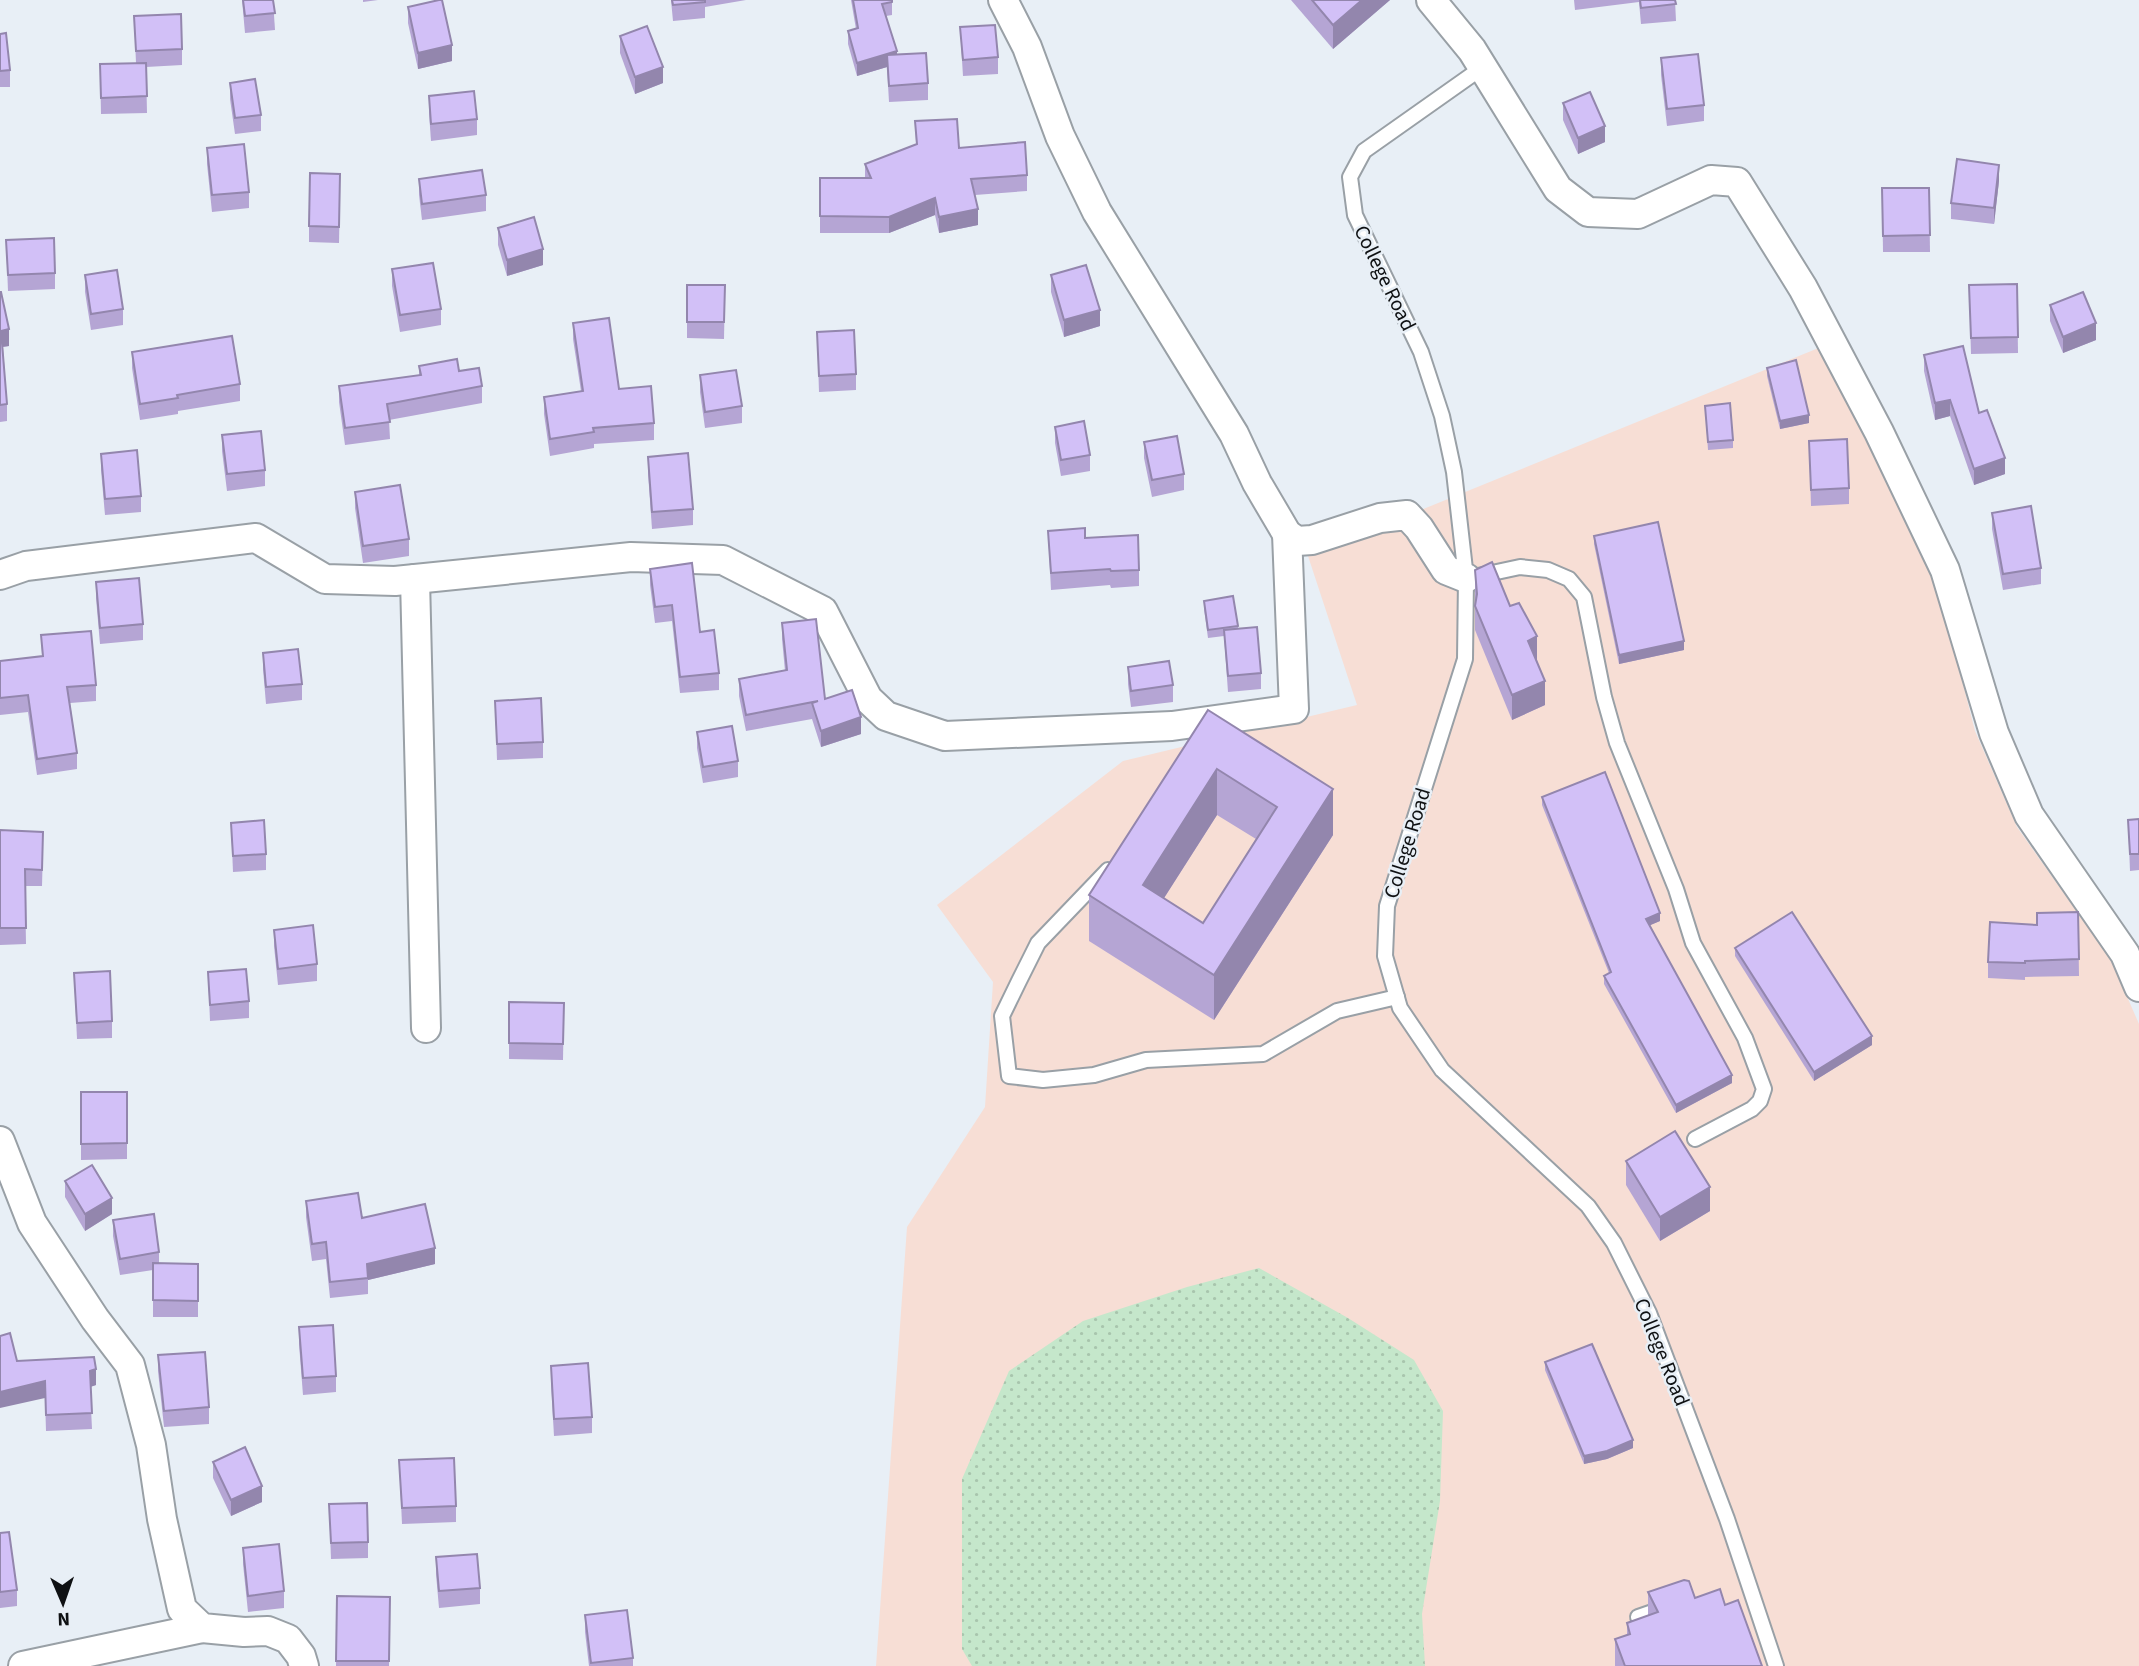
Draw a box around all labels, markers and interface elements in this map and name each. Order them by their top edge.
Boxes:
street label: College Road [1346,220,1424,336]
street label: College Road [1376,784,1438,902]
street label: College Road [1627,1293,1697,1411]
north arrow [28,1568,98,1638]
text: N [57,1605,70,1632]

